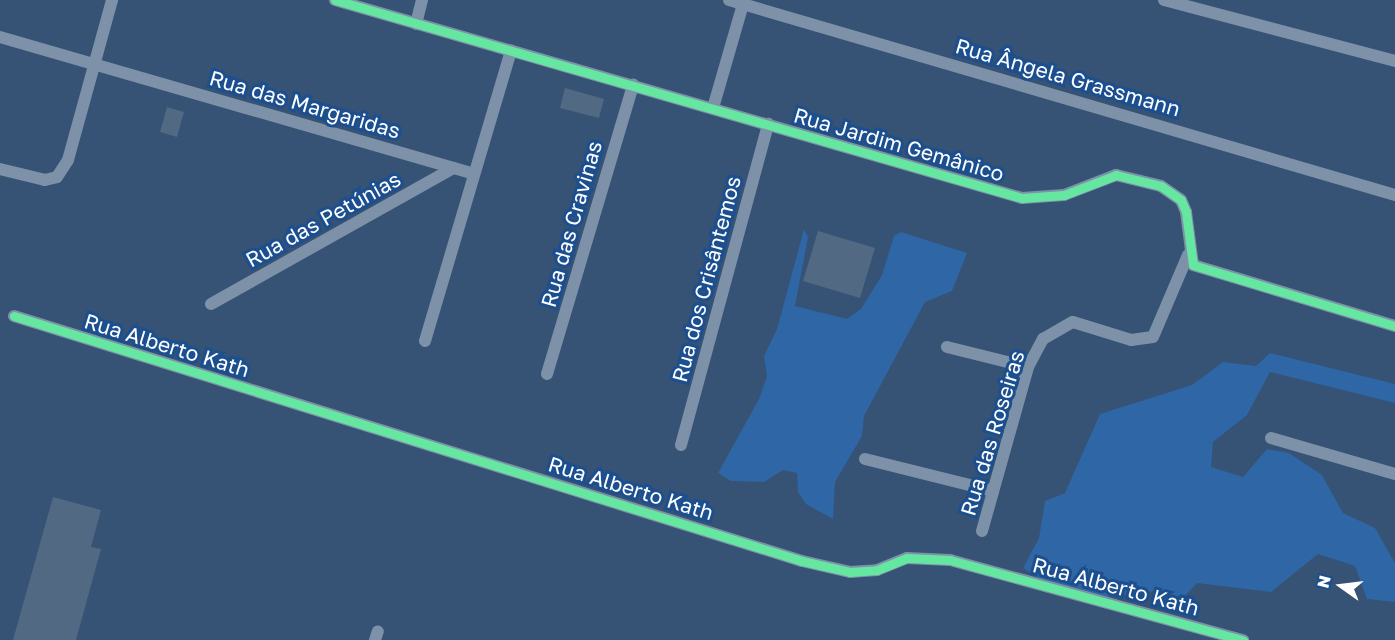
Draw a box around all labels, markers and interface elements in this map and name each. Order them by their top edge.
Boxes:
street label: Rua Ângela Grassmann [953,33,1183,121]
street label: Rua das Margaridas [207,65,403,143]
street label: Rua Jardim Gemânico [791,102,1007,186]
street label: Rua das Cravinas [535,138,607,310]
street label: Rua das Petúnias [241,166,405,272]
street label: Rua dos Crisântemos [666,173,746,385]
street label: Rua Alberto Kath [81,308,253,382]
street label: Rua das Roseiras [955,347,1029,519]
street label: Rua Alberto Kath [545,451,717,525]
street label: Rua Alberto Kath [1030,552,1202,620]
north arrow [1311,556,1371,616]
text: N [1312,573,1335,590]

